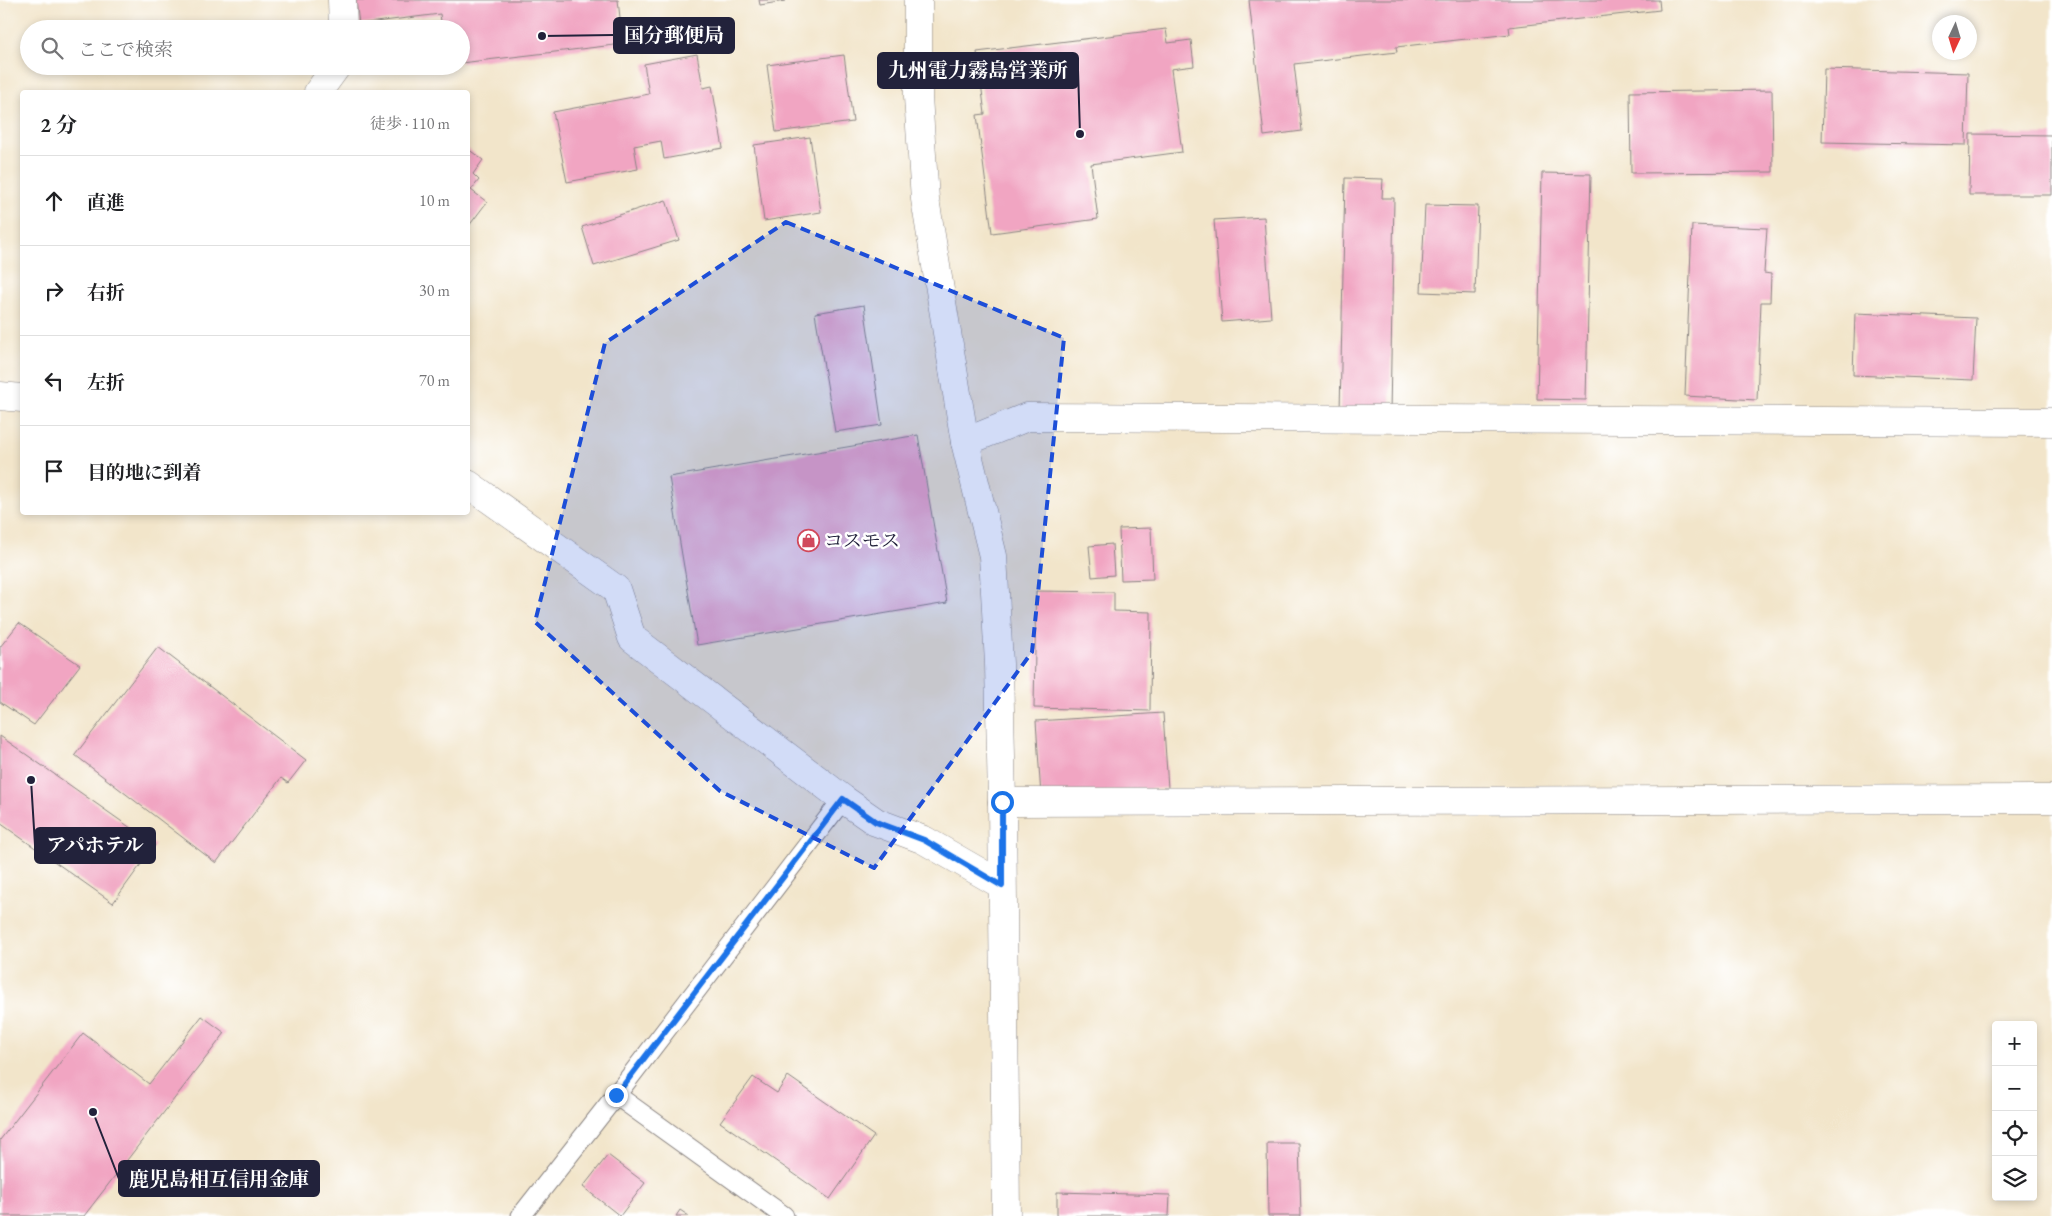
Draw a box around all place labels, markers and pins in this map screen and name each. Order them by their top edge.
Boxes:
callout: 国分郵便局 [614,18,734,53]
callout: 九州電力霧島営業所 [878,53,1078,88]
shop icon: コスモス [796,528,820,552]
place label: コスモス [824,528,900,553]
callout: アパホテル [35,828,155,863]
callout: 鹿児島相互信用金庫 [119,1161,319,1196]

